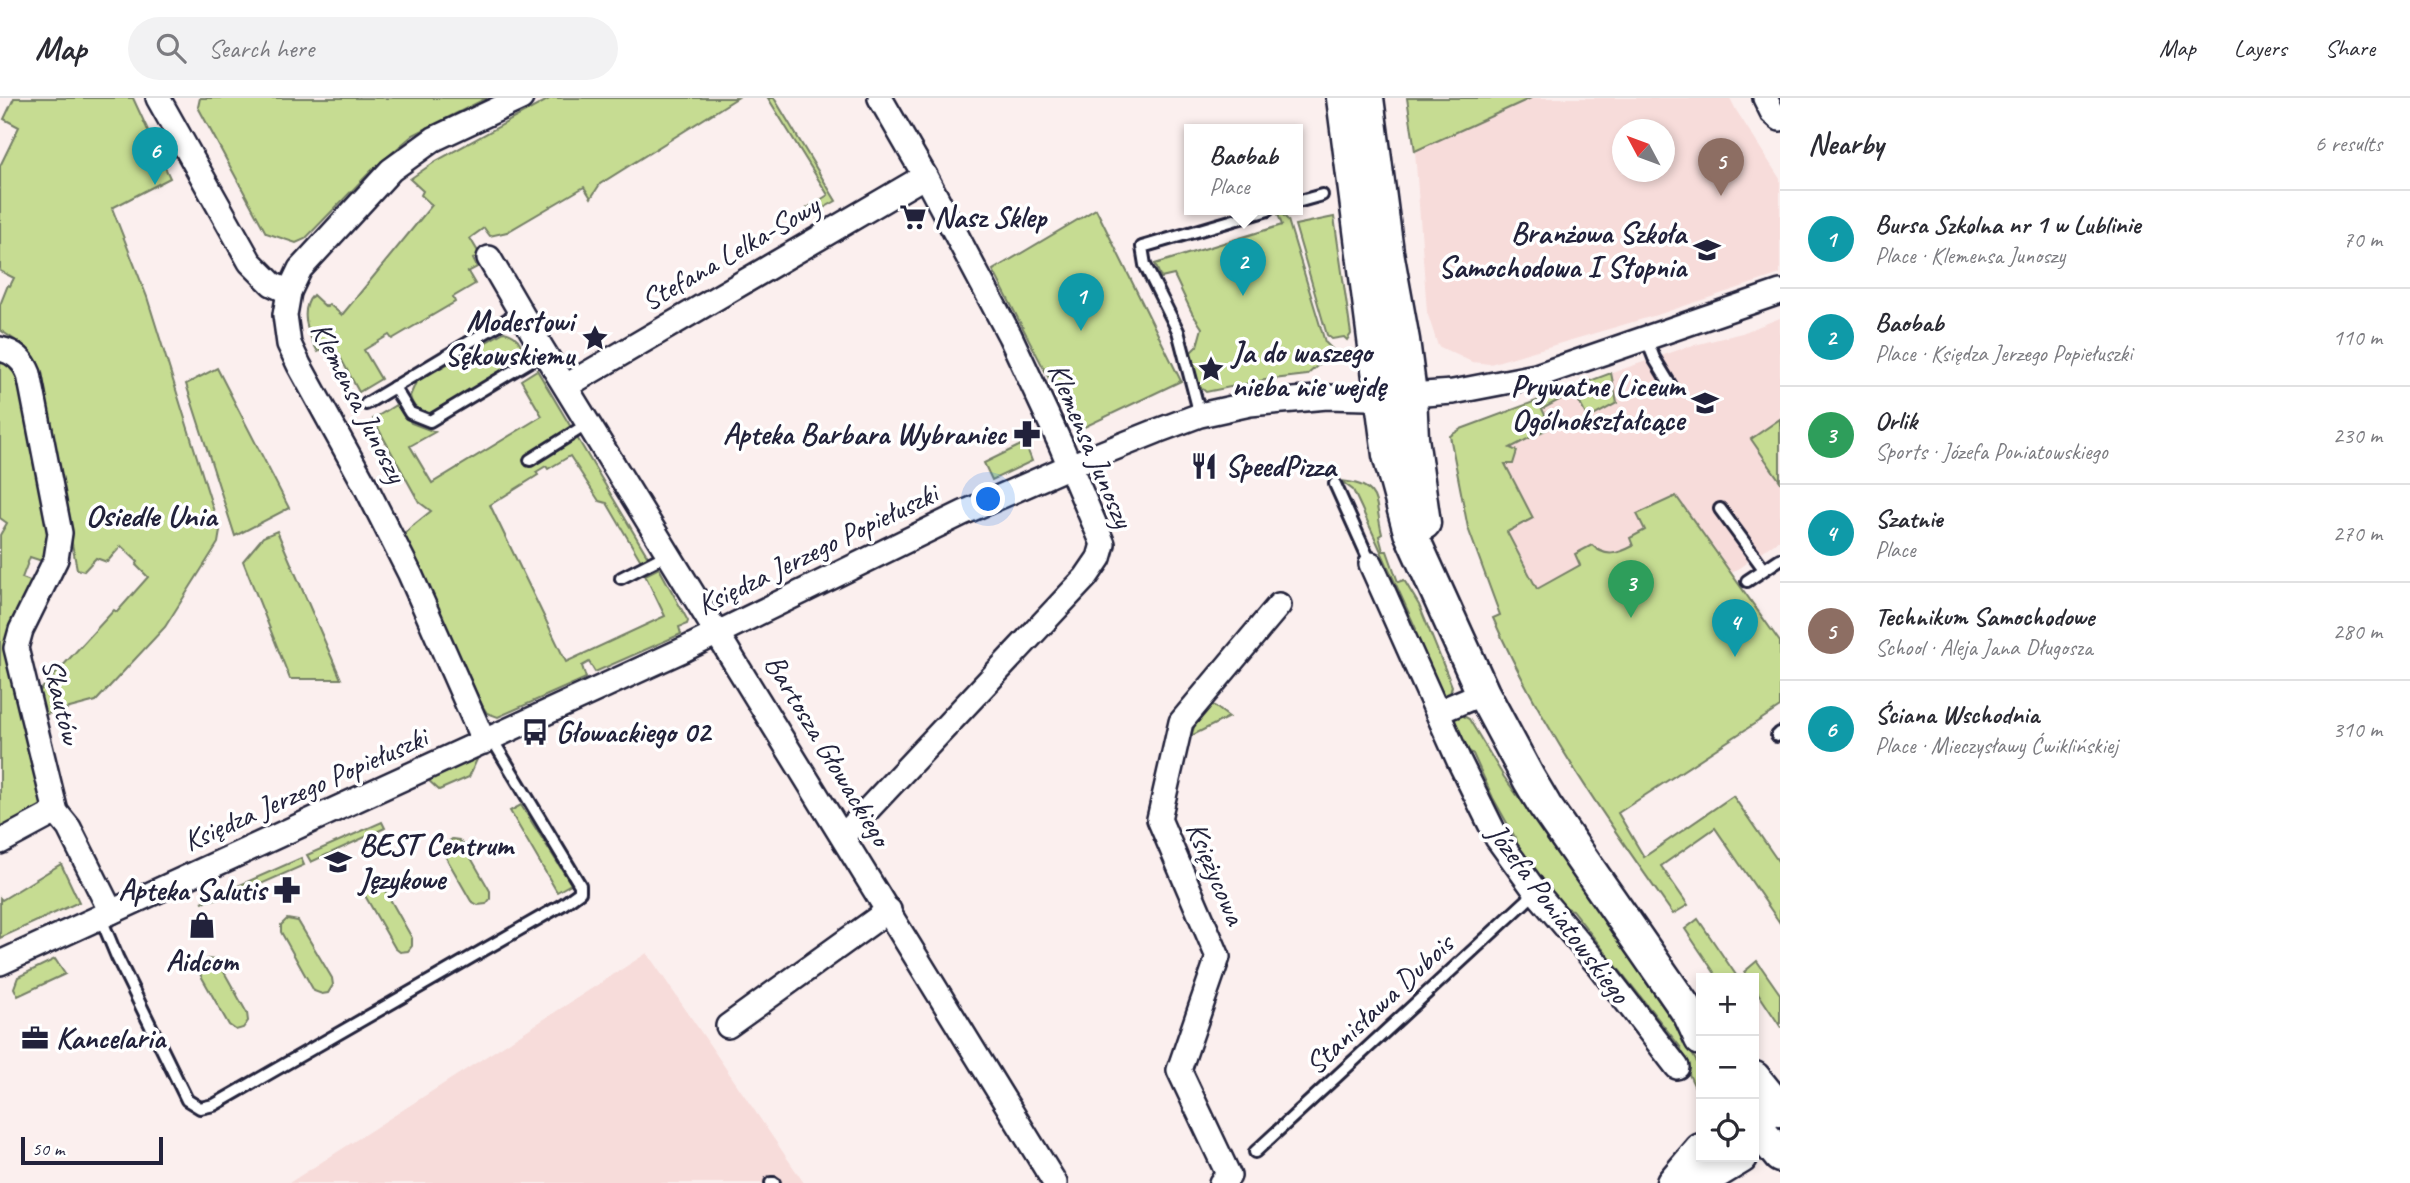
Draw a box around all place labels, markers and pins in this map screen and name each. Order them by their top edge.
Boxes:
pin: 6 [132,127,178,185]
pin: 5 [1698,138,1744,196]
place label: Nasz Sklep [934,198,1049,236]
supermarket icon: Nasz Sklep [898,202,928,232]
place label: Branżowa Szkoła Samochodowa I Stopnia [1438,214,1689,286]
school or university icon: Branżowa Szkoła Samochodowa I Stopnia [1692,235,1722,265]
pin: 2 [1220,238,1266,296]
pin: 1 [1058,273,1104,331]
place label: Modestowi Sękowskiemu [444,302,578,374]
place icon: Modestowi Sękowskiemu [580,323,610,353]
place label: Ja do waszego nieba nie wejdę [1230,333,1389,405]
place icon: Ja do waszego nieba nie wejdę [1196,354,1226,384]
place label: Prywatne Liceum Ogólnokształcące [1511,367,1687,439]
school or university icon: Prywatne Liceum Ogólnokształcące [1690,388,1720,418]
place label: Apteka Barbara Wybraniec [723,415,1007,453]
pharmacy icon: Apteka Barbara Wybraniec [1012,419,1042,449]
place label: SpeedPizza [1225,447,1338,485]
restaurant icon: SpeedPizza [1189,451,1219,481]
pin: 3 [1608,560,1654,618]
pin: 4 [1712,599,1758,657]
place label: Głowackiego 02 [556,713,712,751]
bus stop icon: Głowackiego 02 [520,717,550,747]
place label: BEST Centrum Językowe [357,826,516,899]
school or university icon: BEST Centrum Językowe [323,847,353,877]
place label: Apteka Salutis [118,871,269,909]
pharmacy icon: Apteka Salutis [272,875,302,905]
shop icon: Aidcom [187,910,217,940]
place label: Aidcom [166,942,240,980]
place label: Kancelaria [56,1019,168,1057]
office icon: Kancelaria [20,1023,50,1053]

